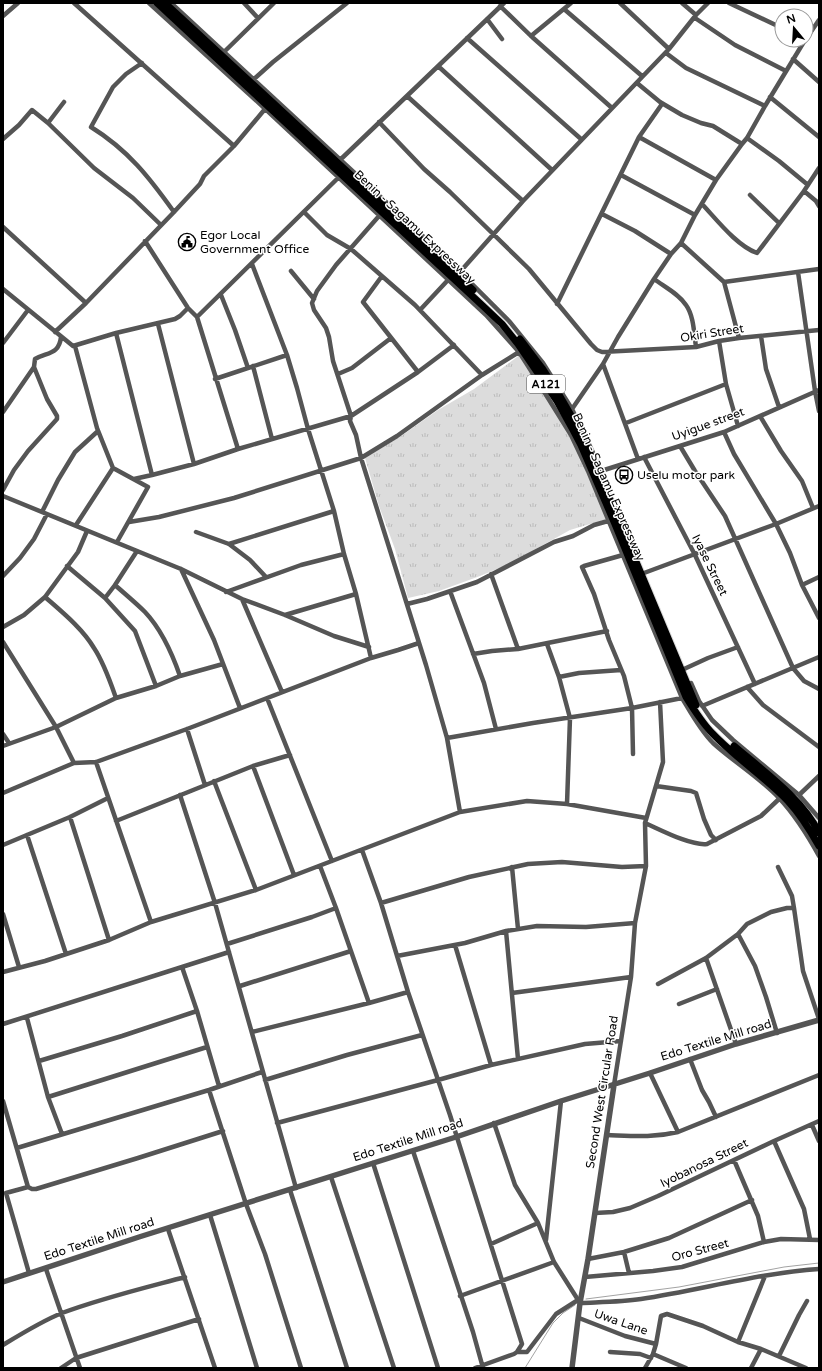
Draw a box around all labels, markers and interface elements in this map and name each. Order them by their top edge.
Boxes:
north arrow [774,8,814,48]
text: N [785,11,797,27]
street label: Benin - Sagamu Expressway [352,167,479,287]
place label: Egor Local Government Office [200,228,309,256]
public building icon: Egor Local Government Office [177,232,197,252]
street label: Okiri Street [679,321,745,345]
road number: A121 [527,375,565,393]
street label: Uyigue street [670,404,747,444]
street label: Benin - Sagamu Expressway [570,411,648,564]
bus stop icon: Uselu motor park [614,465,634,485]
place label: Uselu motor park [637,468,736,482]
street label: Iyase Street [689,532,731,598]
street label: Second West Circular Road [583,1015,621,1169]
street label: Edo Textile Mill road [659,1016,773,1064]
street label: Edo Textile Mill road [351,1116,465,1164]
street label: Iyobanosa Street [658,1136,750,1190]
street label: Edo Textile Mill road [42,1215,156,1263]
street label: Oro Street [670,1236,731,1264]
street label: Uwa Lane [592,1306,650,1338]

